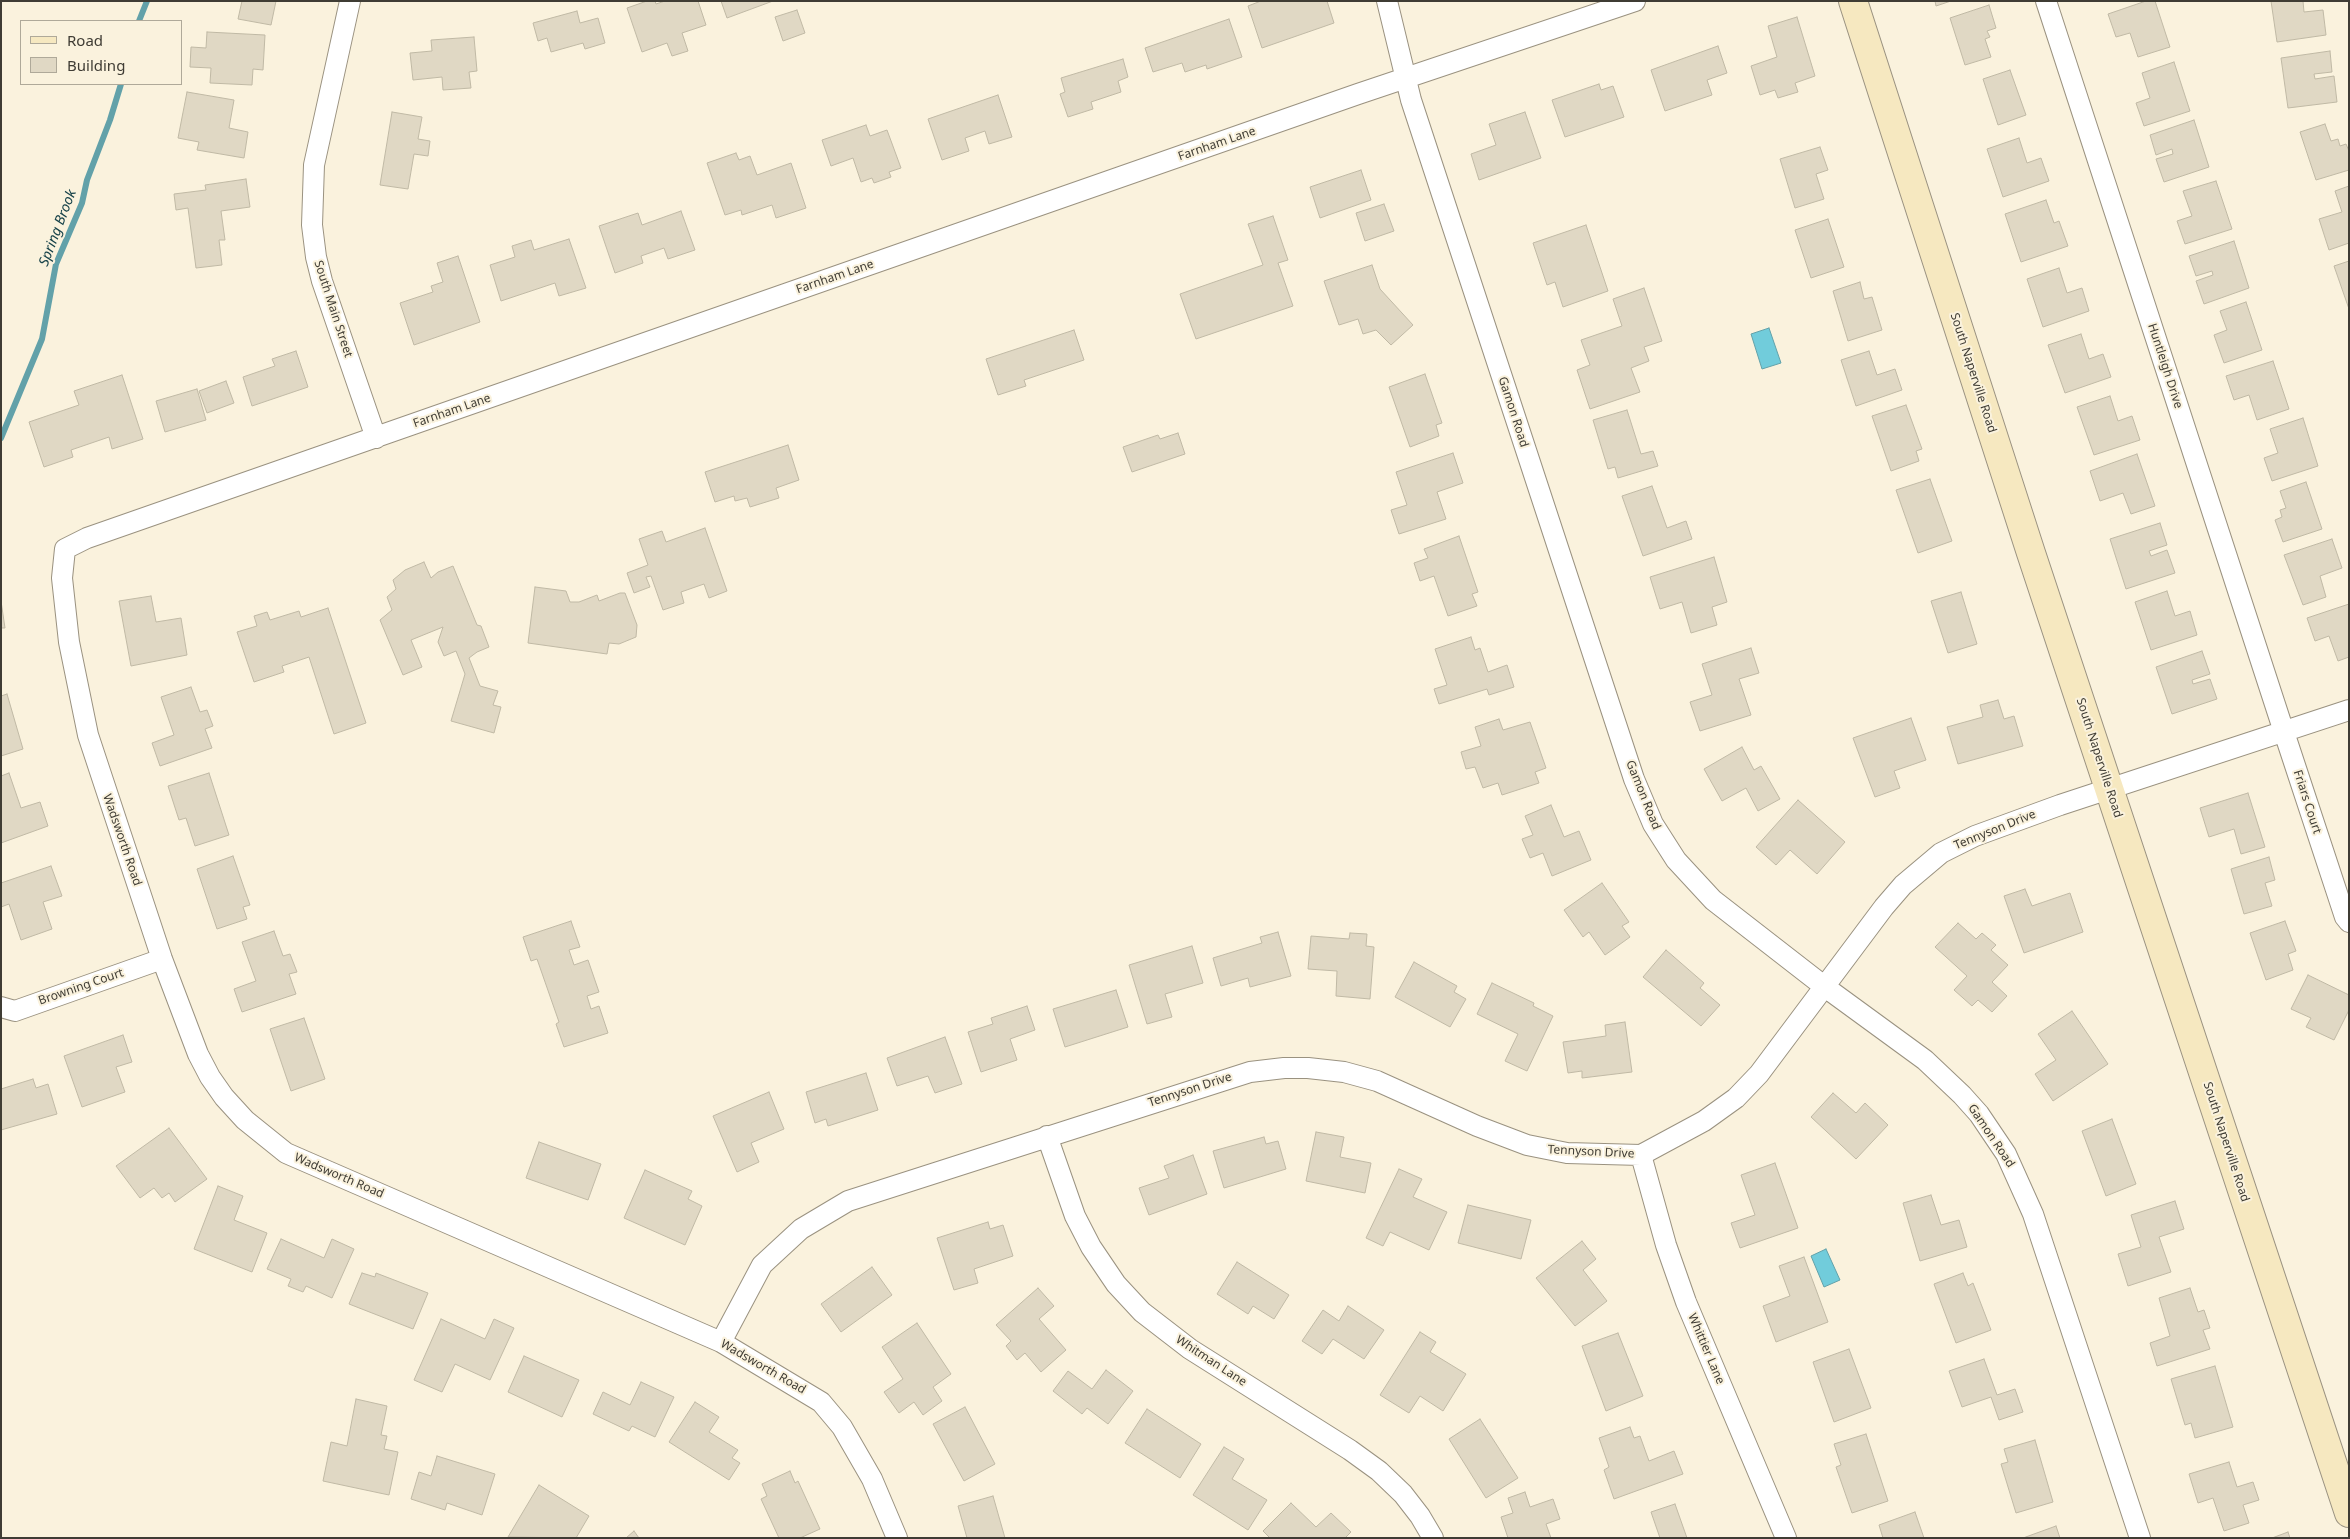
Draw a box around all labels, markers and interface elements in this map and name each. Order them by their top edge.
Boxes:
legend [20,20,182,85]
text: Road [67,30,103,50]
text: Building [67,55,125,75]
street label: Farnham Lane [1176,124,1258,164]
water label: Spring Brook [36,187,80,269]
street label: Farnham Lane [794,257,876,297]
street label: South Main Street [311,259,355,359]
street label: South Naperville Road [1947,311,1999,435]
street label: Huntleigh Drive [2144,322,2186,410]
street label: Gamon Road [1495,375,1531,449]
street label: Farnham Lane [411,391,493,431]
street label: South Naperville Road [2073,696,2125,820]
street label: Gamon Road [1623,758,1663,832]
street label: Friars Court [2290,768,2324,836]
street label: Wadsworth Road [100,792,144,888]
street label: Tennyson Drive [1952,807,2038,853]
street label: Browning Court [37,966,125,1008]
street label: Tennyson Drive [1147,1070,1233,1110]
street label: South Naperville Road [2200,1080,2252,1204]
street label: Gamon Road [1965,1102,2017,1170]
street label: Tennyson Drive [1547,1143,1635,1161]
street label: Wadsworth Road [292,1151,386,1201]
street label: Whittier Lane [1685,1311,1727,1387]
street label: Whitman Lane [1173,1333,1249,1389]
street label: Wadsworth Road [718,1337,808,1397]

